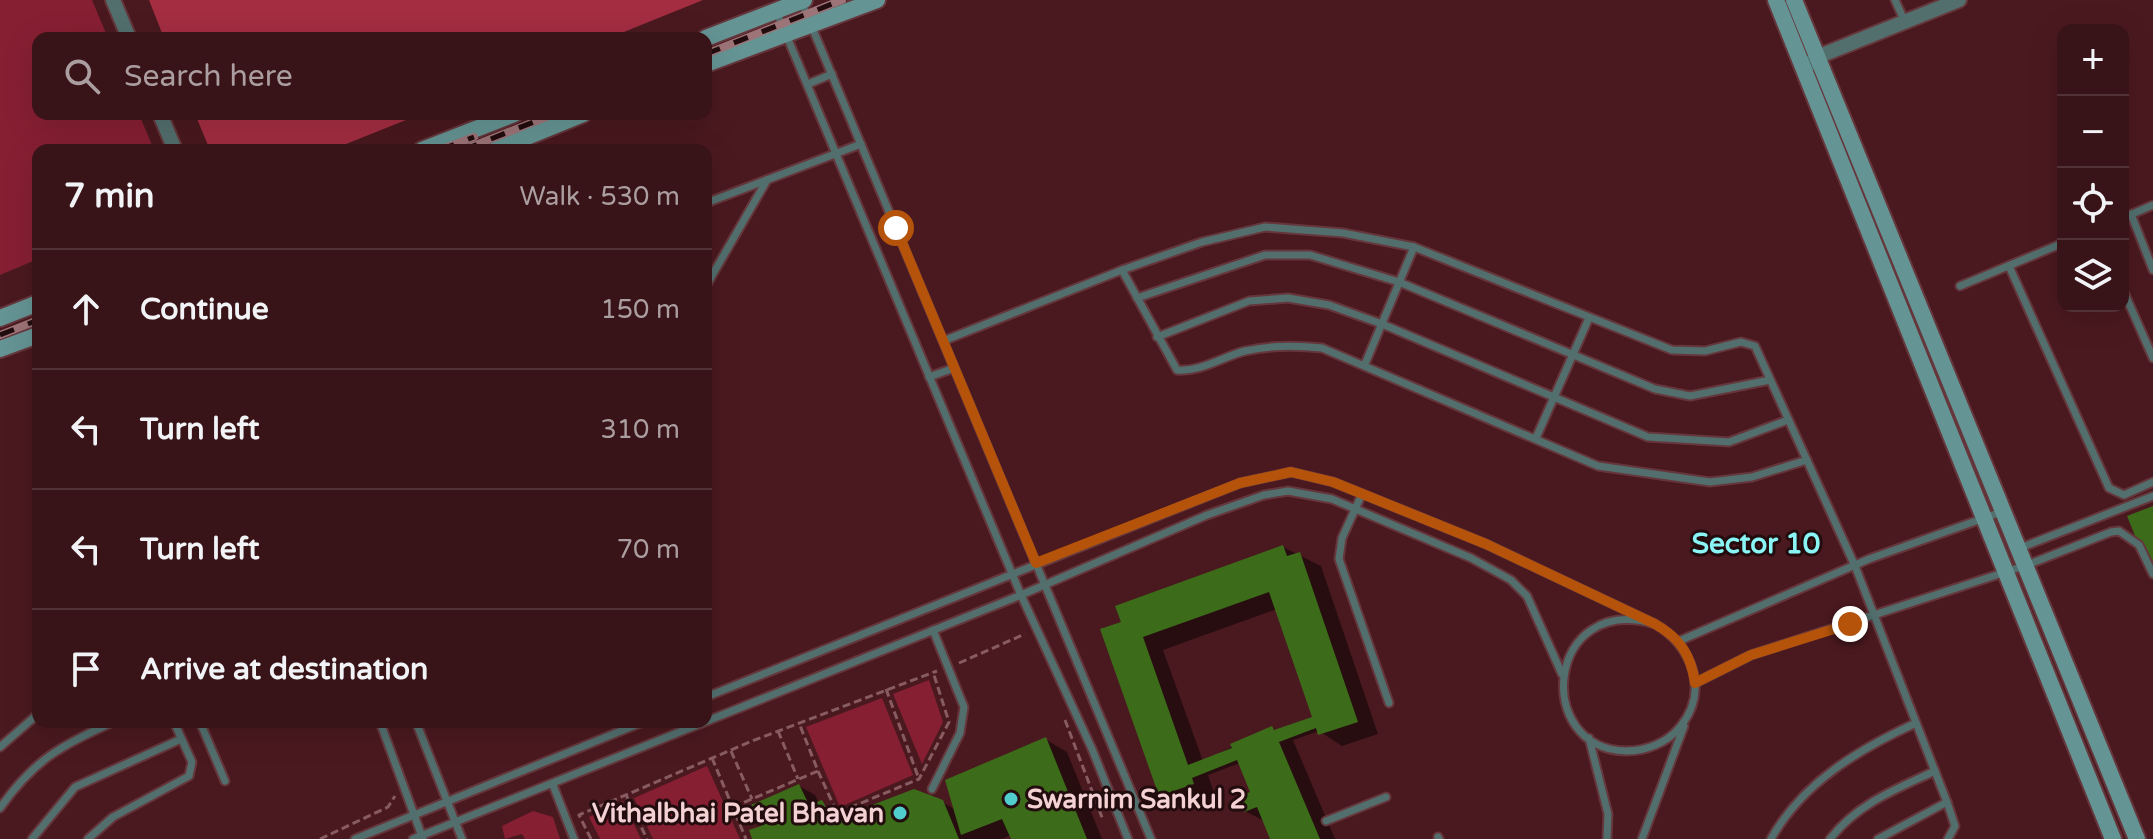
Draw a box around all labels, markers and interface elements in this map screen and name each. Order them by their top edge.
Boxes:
map controls [2057,24,2129,312]
button: + [2057,24,2129,96]
search box [32,32,712,120]
icon: search [60,54,104,98]
text: Search here [124,58,293,95]
button: − [2057,96,2129,168]
button: locate [2057,168,2129,240]
text: 7 min [64,176,155,217]
text: Walk · 530 m [520,181,680,212]
route start [878,210,914,246]
button: layers [2057,240,2129,312]
icon: ahead [64,287,108,331]
text: Continue [140,291,269,328]
text: 150 m [600,294,680,325]
icon: left [64,407,108,451]
text: Turn left [140,411,259,448]
text: 310 m [600,414,680,445]
icon: left [64,527,108,571]
district label: Sector 10 [1692,527,1820,561]
text: Turn left [140,531,259,568]
text: 70 m [617,534,680,565]
route end [1832,606,1868,642]
icon: arrive [64,647,108,691]
text: Arrive at destination [140,651,428,688]
place label: Swarnim Sankul 2 [1027,784,1246,815]
marker: Swarnim Sankul 2 [1002,790,1020,808]
place label: Vithalbhai Patel Bhavan [592,798,884,829]
marker: Vithalbhai Patel Bhavan [891,804,909,822]

